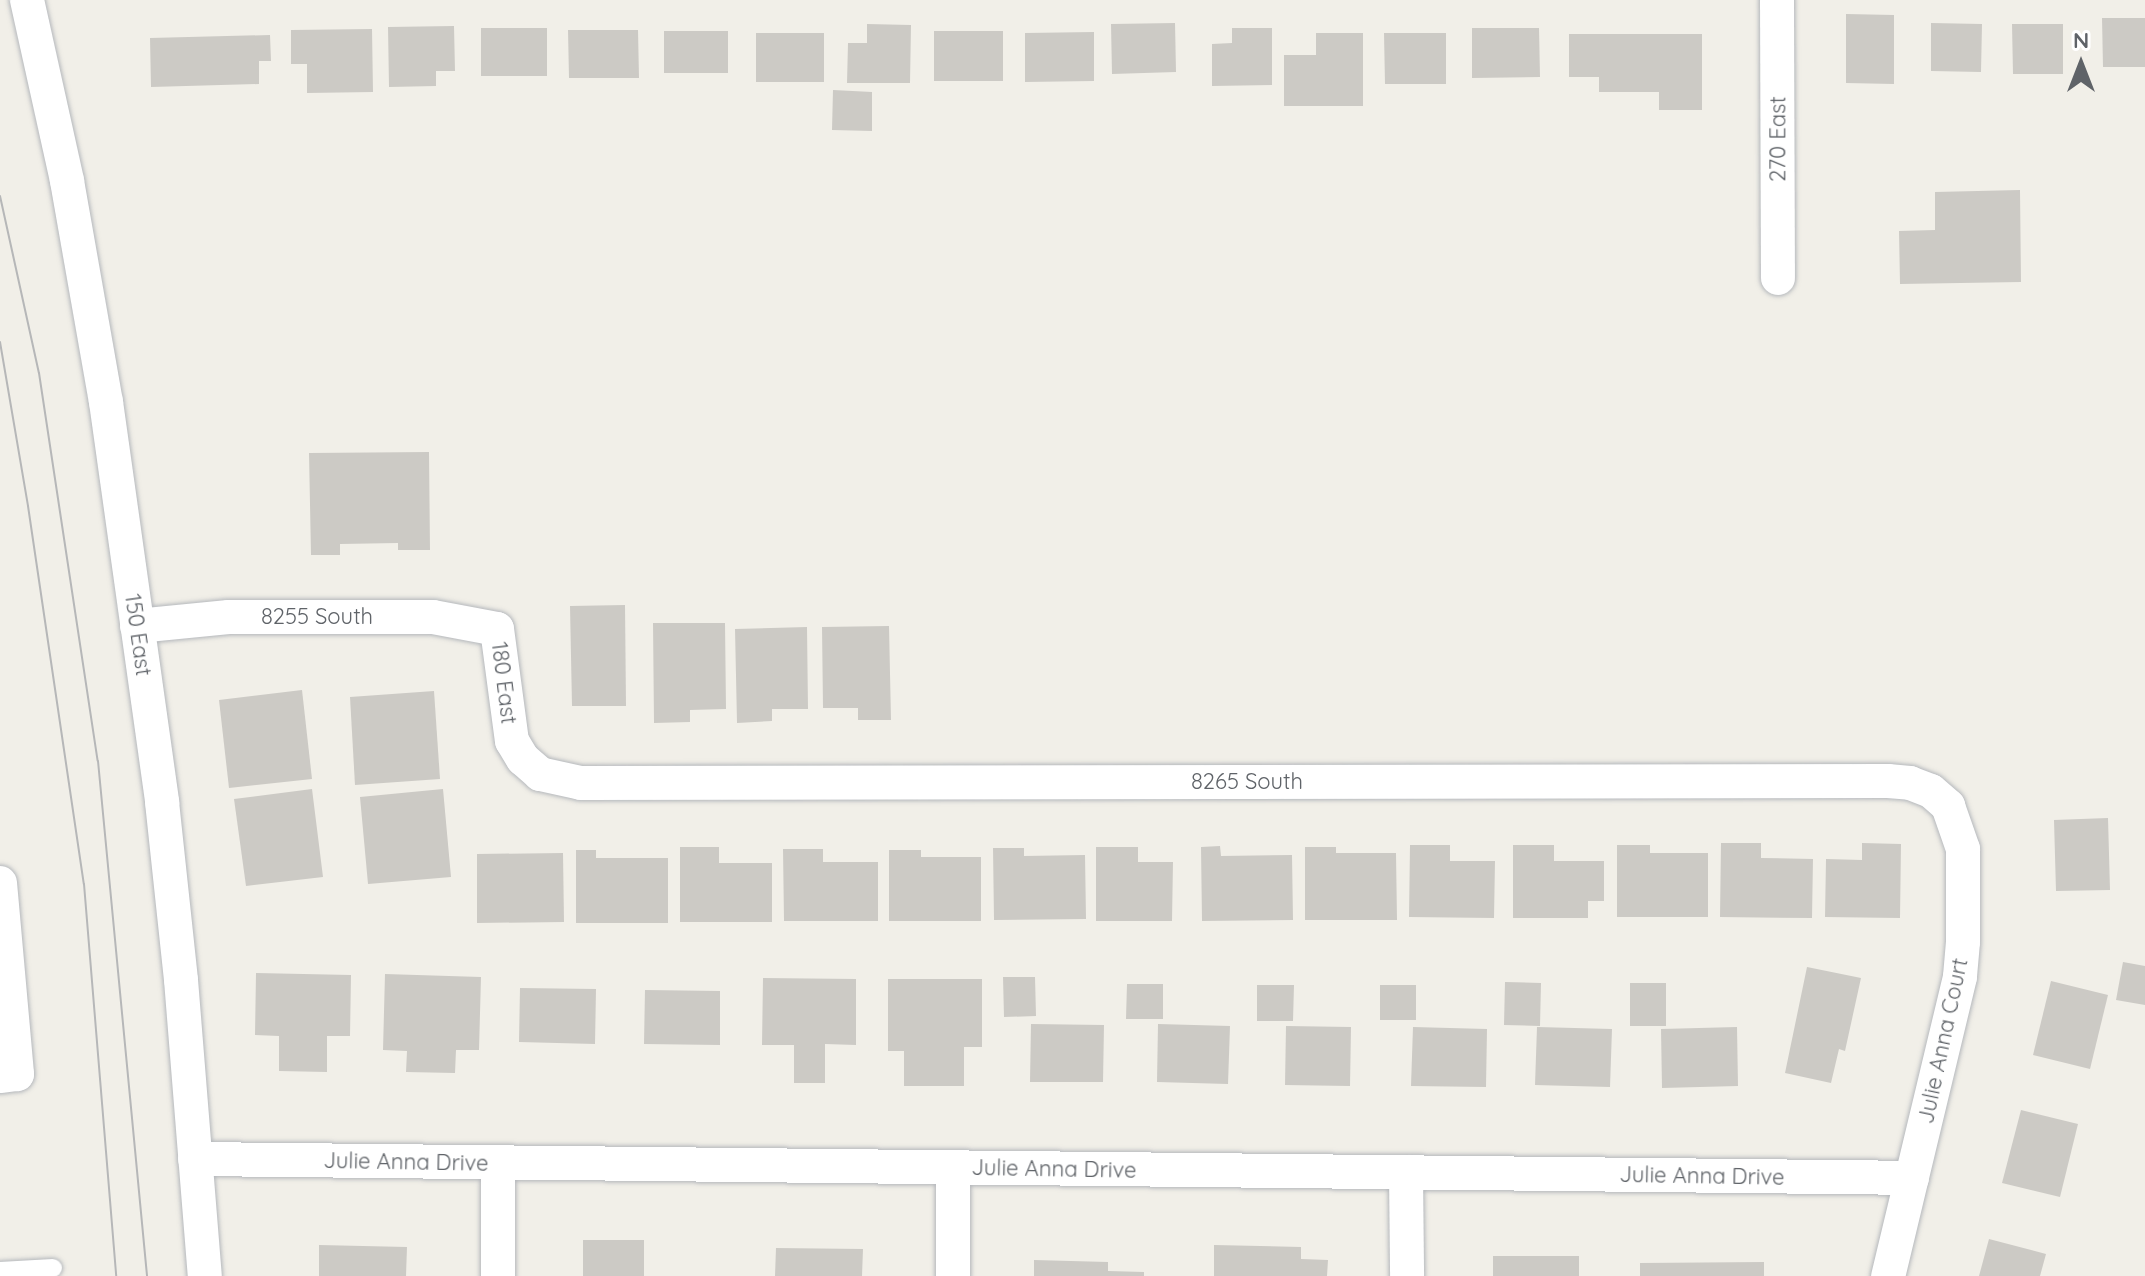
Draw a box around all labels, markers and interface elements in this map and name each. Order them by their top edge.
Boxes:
north arrow [2041,24,2121,104]
text: N [2073,26,2089,54]
street label: 270 East [1765,96,1791,182]
street label: 150 East [119,592,157,678]
street label: 8255 South [261,604,373,630]
street label: 180 East [486,640,522,726]
street label: 8265 South [1191,769,1303,795]
street label: Julie Anna Court [1913,956,1973,1126]
street label: Julie Anna Drive [323,1147,489,1177]
street label: Julie Anna Drive [971,1154,1137,1184]
street label: Julie Anna Drive [1619,1161,1785,1191]

